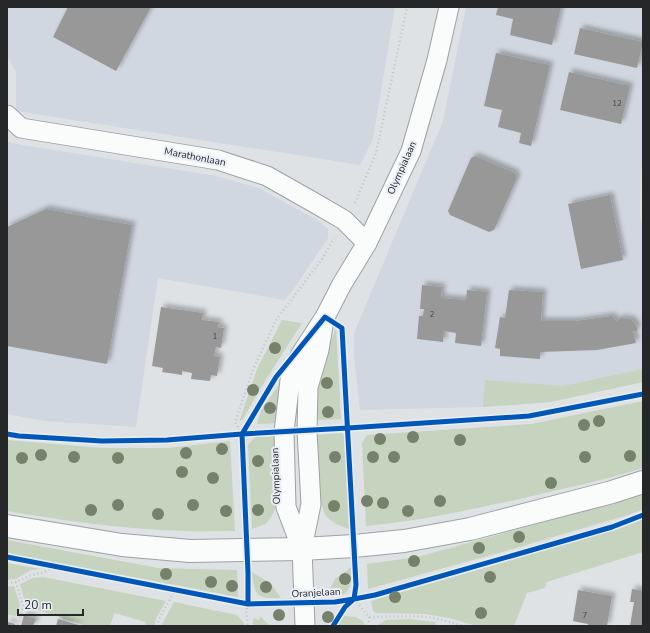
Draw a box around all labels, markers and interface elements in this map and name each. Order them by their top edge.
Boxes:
house number: 12 [612,98,622,109]
street label: Olympialaan [384,139,420,197]
street label: Marathonlaan [163,144,227,170]
house number: 2 [430,309,435,320]
house number: 1 [213,331,218,342]
street label: Olympialaan [268,447,284,505]
street label: Oranjelaan [291,585,341,601]
scale bar [18,591,83,617]
text: 20 m [24,597,52,613]
house number: 7 [583,610,588,621]

